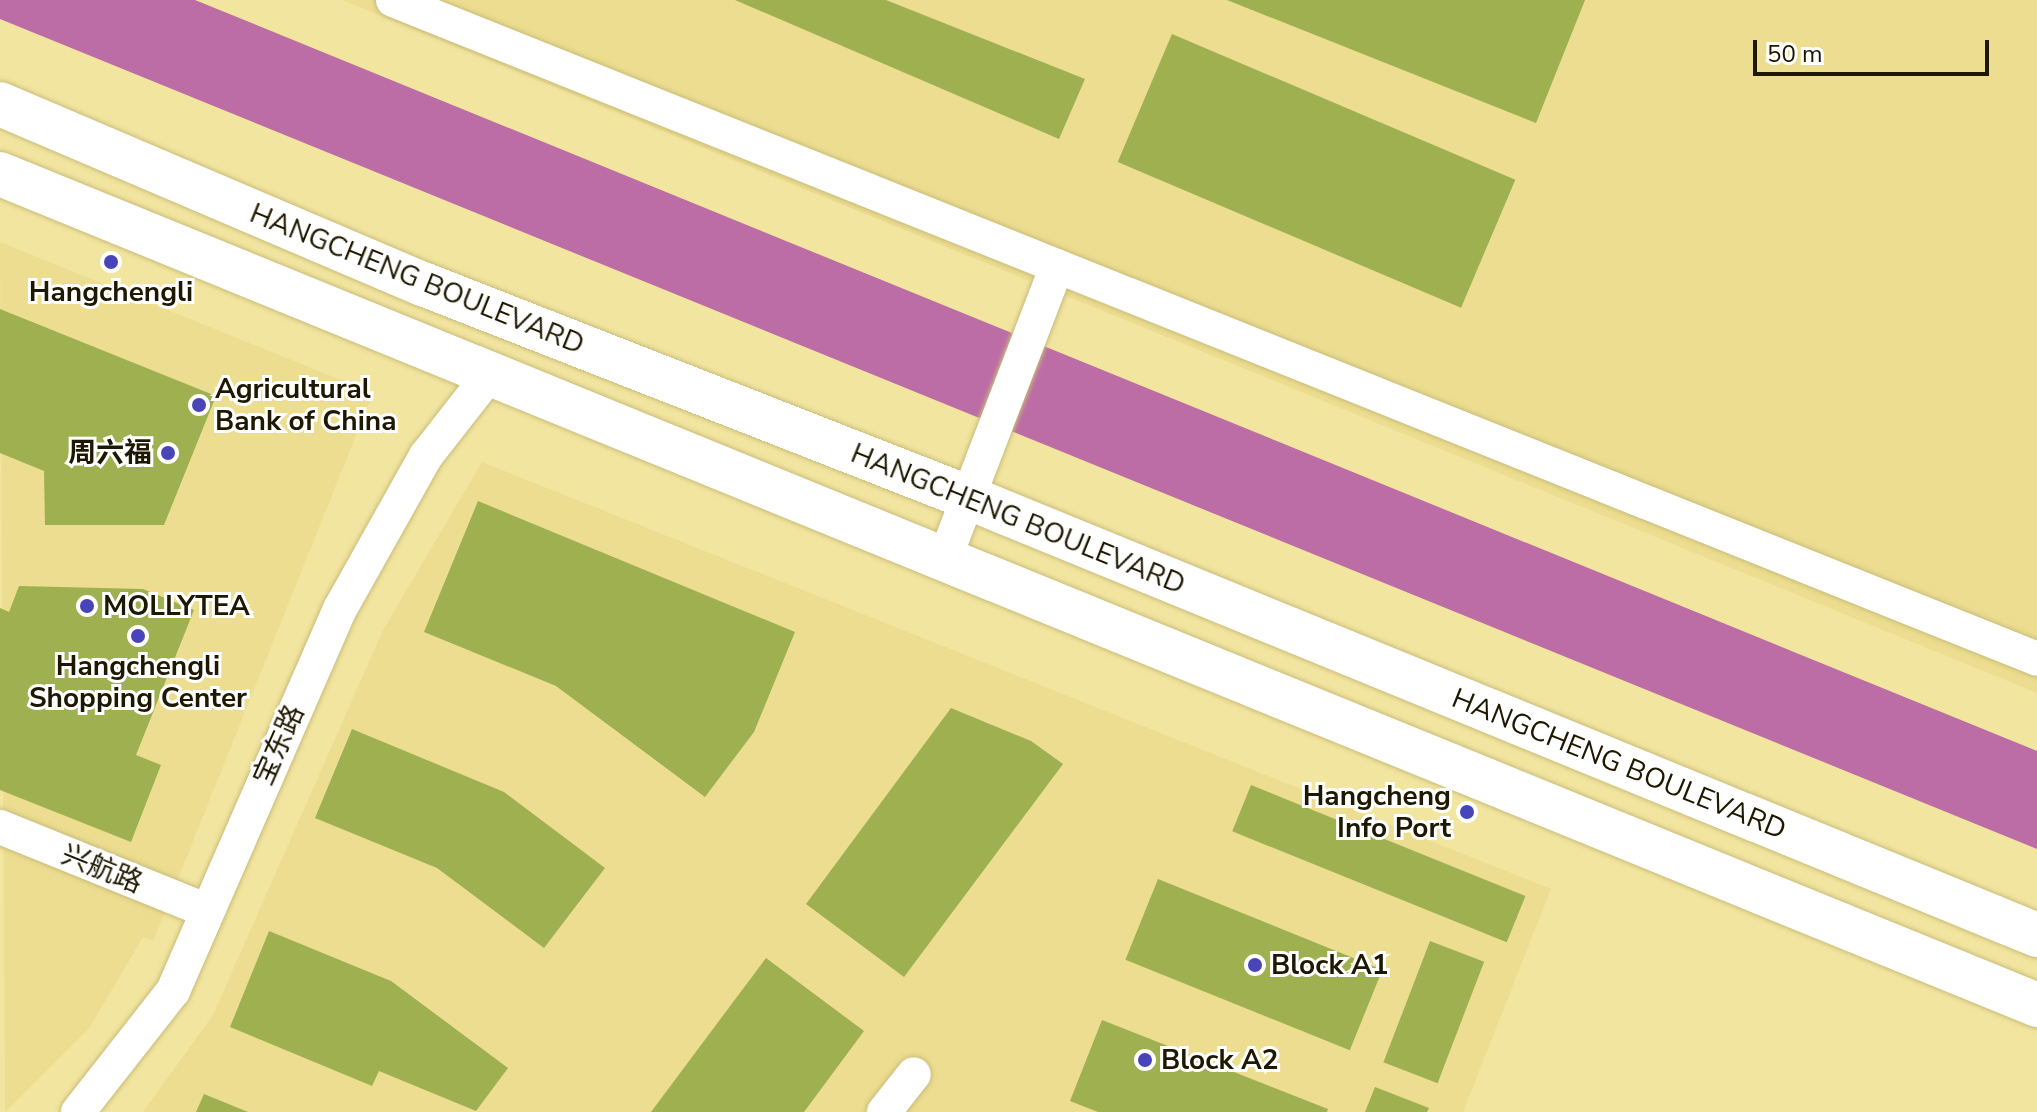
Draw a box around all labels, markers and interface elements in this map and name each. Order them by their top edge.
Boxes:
scale bar [1757,24,1993,74]
text: 50 m [1767,38,1823,70]
street label: HANGCHENG BOULEVARD [245,197,589,361]
marker: Hangchengli [102,253,120,271]
place label: Hangchengli [29,275,193,309]
place label: Agricultural Bank of China [215,372,396,438]
marker: Agricultural Bank of China [190,396,208,414]
place label: 周六福 [68,436,152,470]
street label: HANGCHENG BOULEVARD [846,437,1190,601]
marker: 周六福 [159,444,177,462]
place label: MOLLYTEA [103,589,250,623]
marker: MOLLYTEA [78,597,96,615]
marker: Hangchengli Shopping Center [129,627,147,645]
place label: Hangchengli Shopping Center [29,649,247,715]
street label: HANGCHENG BOULEVARD [1447,682,1791,846]
street label: 宝东路 [247,700,311,790]
place label: Hangcheng Info Port [1303,779,1451,845]
marker: Hangcheng Info Port [1458,803,1476,821]
street label: 兴航路 [57,838,147,900]
place label: Block A1 [1271,948,1389,982]
marker: Block A1 [1246,956,1264,974]
place label: Block A2 [1161,1043,1279,1077]
marker: Block A2 [1136,1051,1154,1069]

